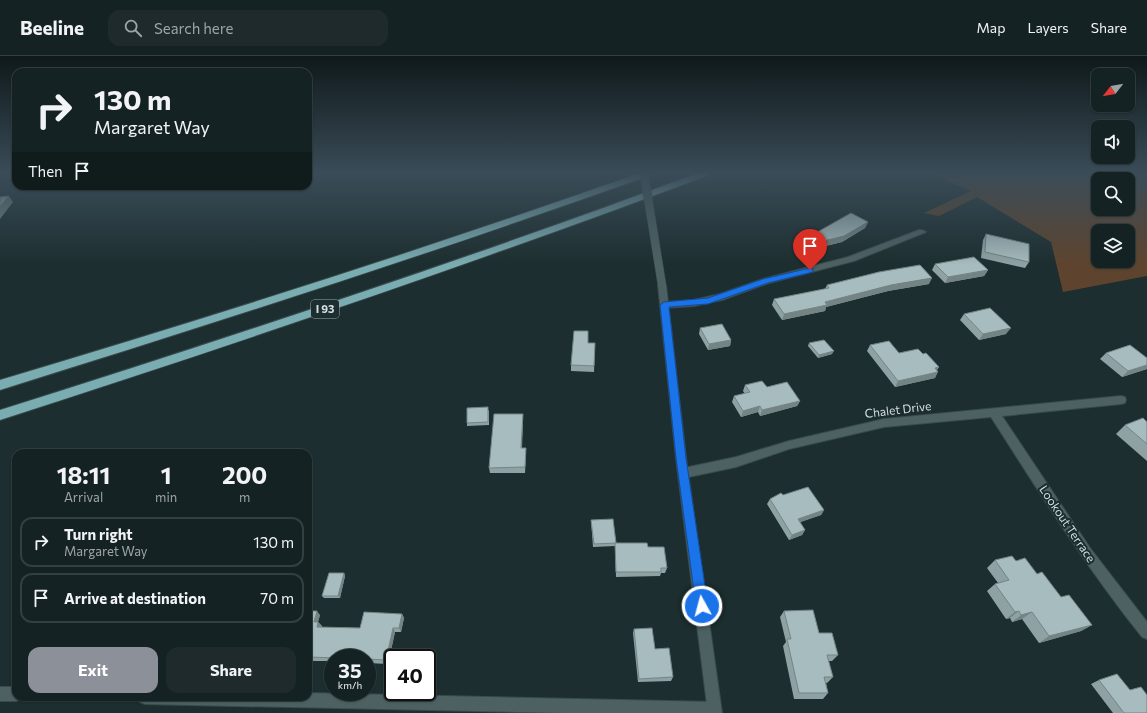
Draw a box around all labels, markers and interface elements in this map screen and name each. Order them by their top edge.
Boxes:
search box [108,10,388,46]
text: Beeline [20,16,84,39]
icon: search [122,17,144,39]
text: Search here [154,19,233,37]
text: Map [977,19,1005,36]
text: Layers [1027,19,1069,36]
text: Share [1091,19,1127,36]
north arrow [1091,68,1135,112]
map controls [1091,68,1135,268]
text: 130 m [94,82,171,116]
icon: right [28,84,80,136]
text: Margaret Way [94,116,210,138]
button: sound [1091,120,1135,164]
icon: arrive [71,160,93,182]
text: Then [28,162,63,180]
button: search [1091,172,1135,216]
button: layers [1091,224,1135,268]
pin [793,229,827,270]
icon: arrive [799,235,821,257]
road number: I 93 [311,300,339,318]
street label: Chalet Drive [864,398,932,420]
text: 18:11 [57,460,110,489]
text: 1 [161,460,172,489]
text: 200 [222,460,267,489]
street label: Lookout Terrace [1037,482,1099,565]
text: Arrival [64,489,103,505]
text: min [155,489,177,505]
text: m [239,489,250,505]
text: Turn right [64,525,133,543]
icon: right [30,531,52,553]
text: 130 m [253,533,294,551]
text: Margaret Way [64,543,148,559]
position arrow [681,585,723,627]
icon: arrive [30,587,52,609]
text: Arrive at destination [64,589,206,607]
text: 70 m [260,589,294,607]
button: Exit [28,647,158,693]
button: Share [166,647,296,693]
speed limit sign: 40 [384,649,436,701]
text: 35 [338,658,362,682]
text: km/h [338,679,362,691]

